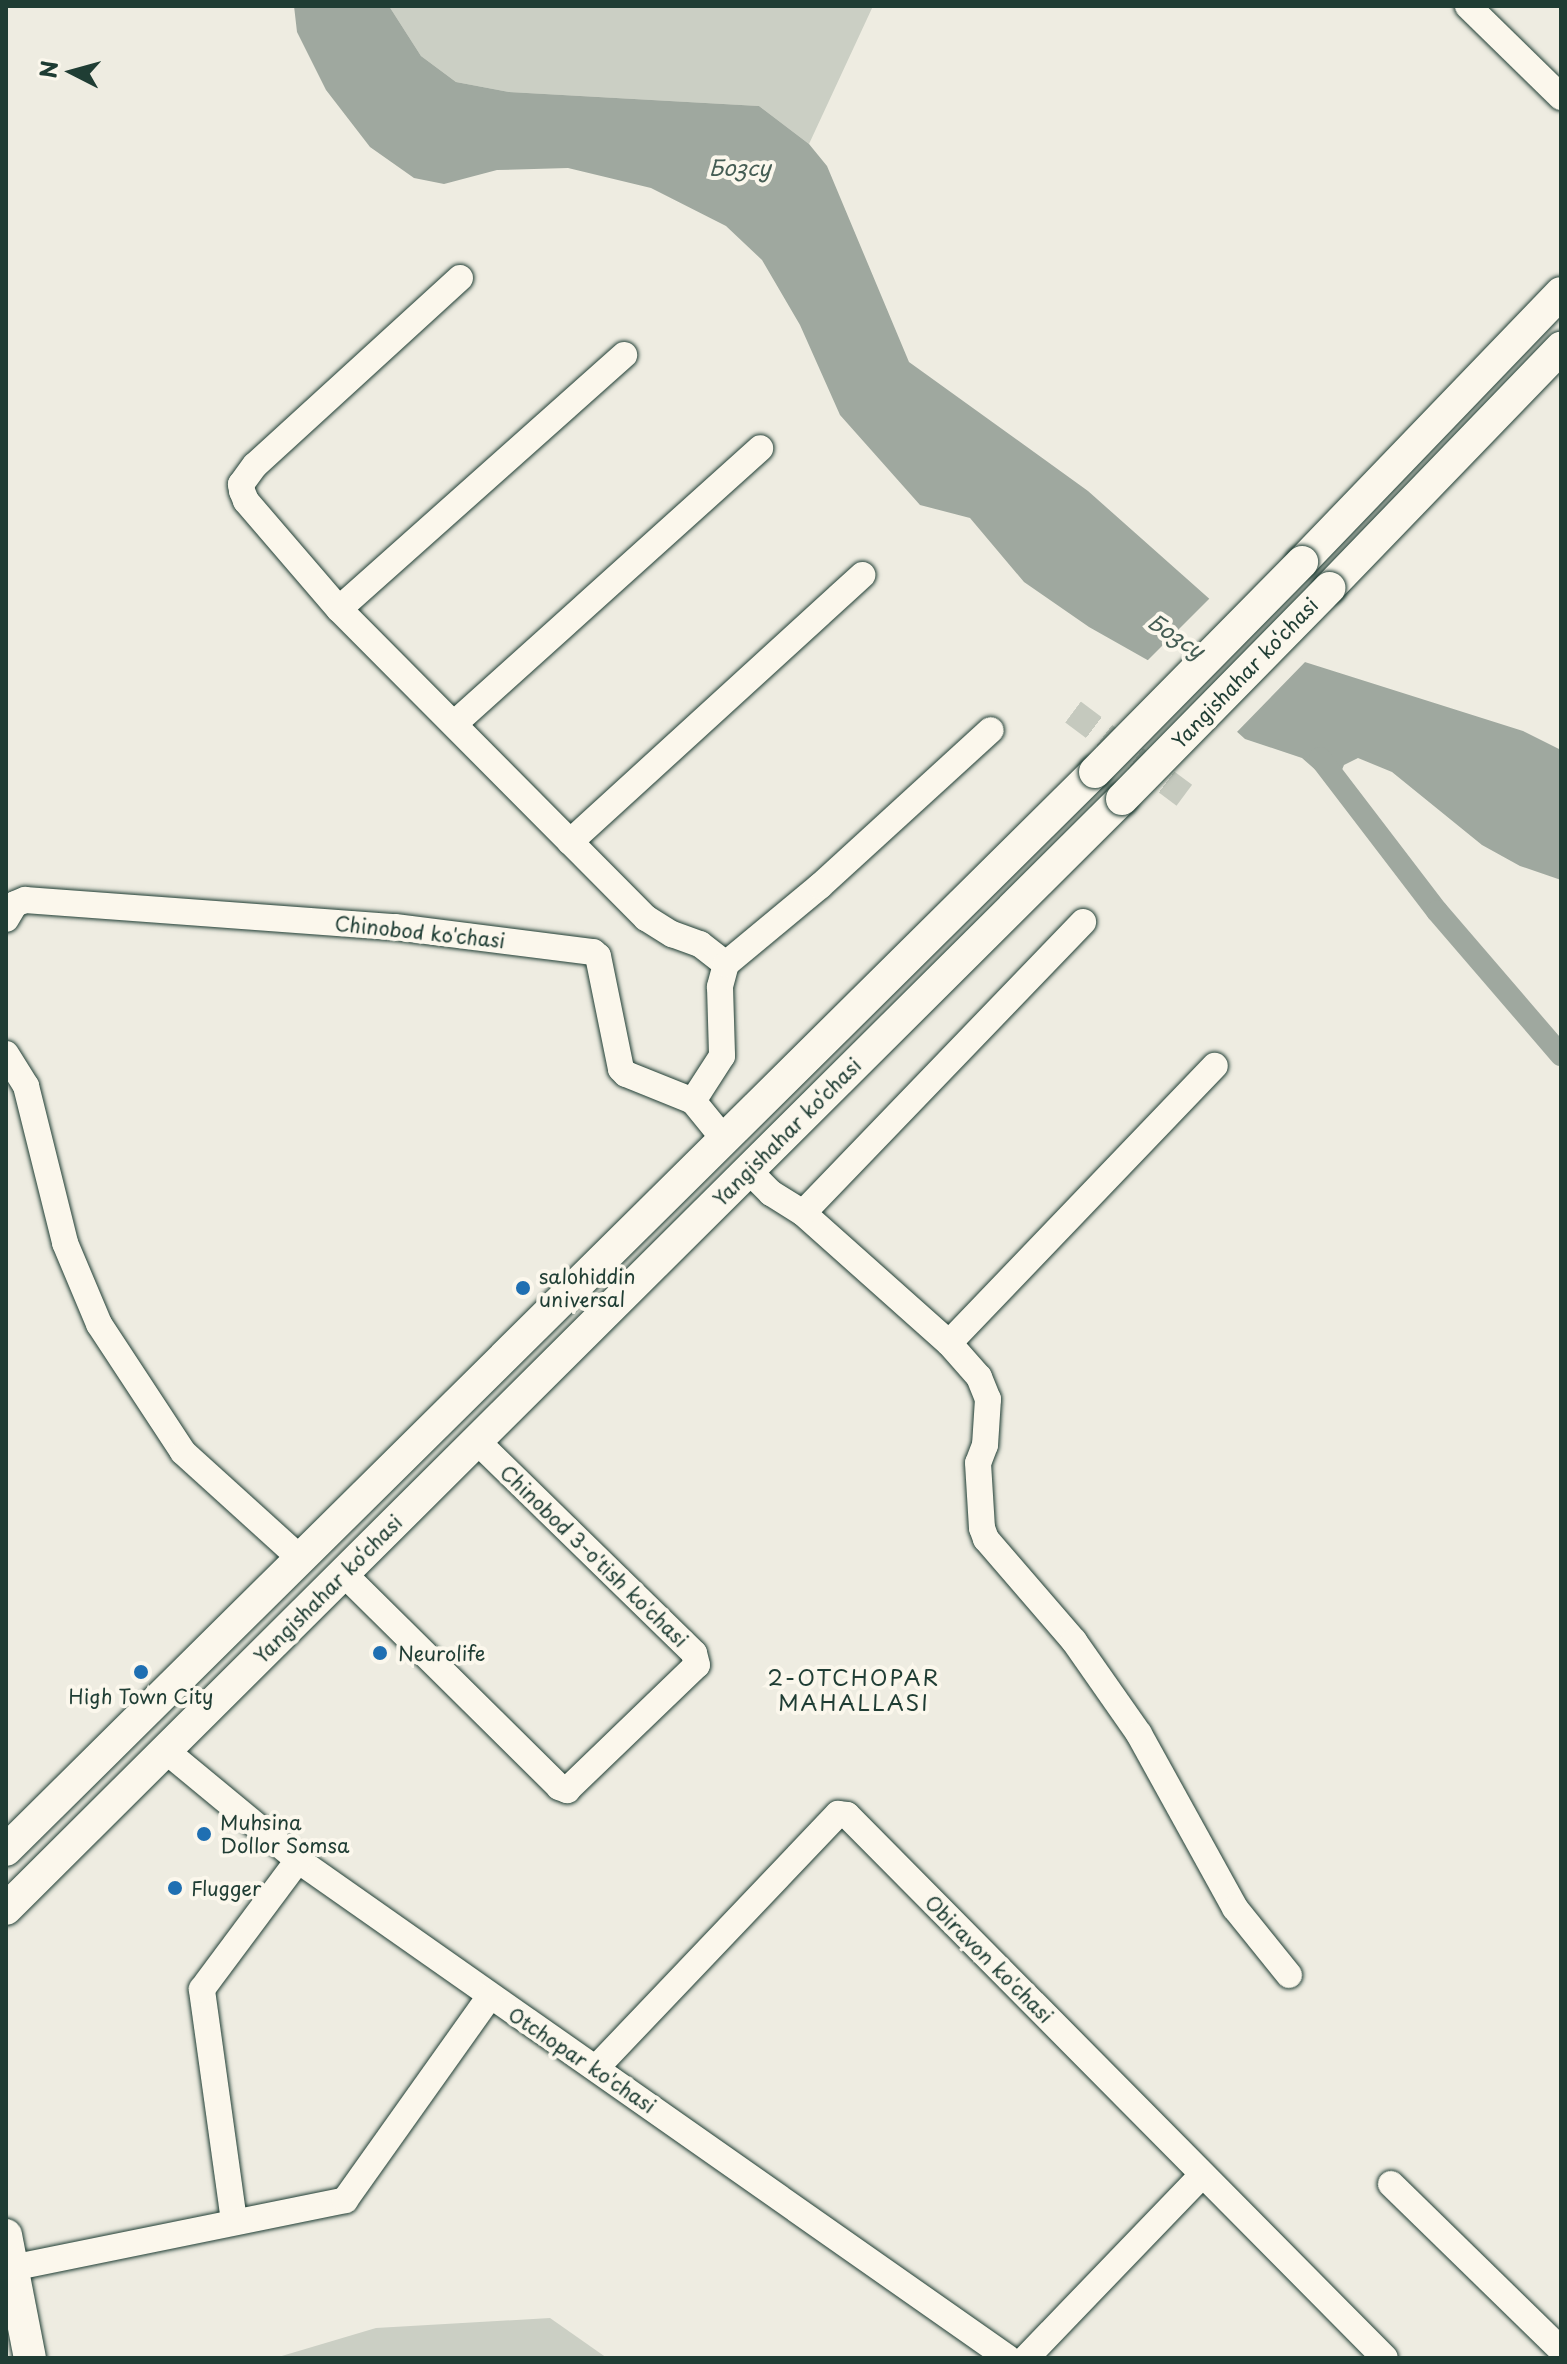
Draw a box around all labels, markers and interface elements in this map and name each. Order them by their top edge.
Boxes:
north arrow [32,32,112,112]
text: N [30,59,65,80]
water label: Бозсу [709,154,771,180]
street label: Yangishahar ko‘chasi [1167,593,1323,753]
water label: Бозсу [1144,607,1210,663]
street label: Chinobod ko'chasi [333,911,507,953]
street label: Yangishahar ko‘chasi [708,1053,866,1211]
place label: salohiddin universal [539,1264,636,1311]
marker: salohiddin universal [514,1279,532,1297]
street label: Chinobod 3-o'tish ko'chasi [495,1460,693,1652]
street label: Yangishahar ko‘chasi [249,1510,407,1668]
place label: Neurolife [398,1641,485,1665]
marker: Neurolife [369,1642,391,1664]
marker: High Town City [132,1663,150,1681]
district label: 2-OTCHOPAR MAHALLASI [768,1663,940,1714]
place label: High Town City [68,1684,214,1708]
place label: Muhsina Dollor Somsa [220,1810,350,1857]
marker: Muhsina Dollor Somsa [195,1825,213,1843]
place label: Flugger [191,1876,261,1900]
marker: Flugger [166,1879,184,1897]
street label: Obiravon ko'chasi [920,1890,1058,2028]
street label: Otchopar ko'chasi [504,2002,660,2118]

